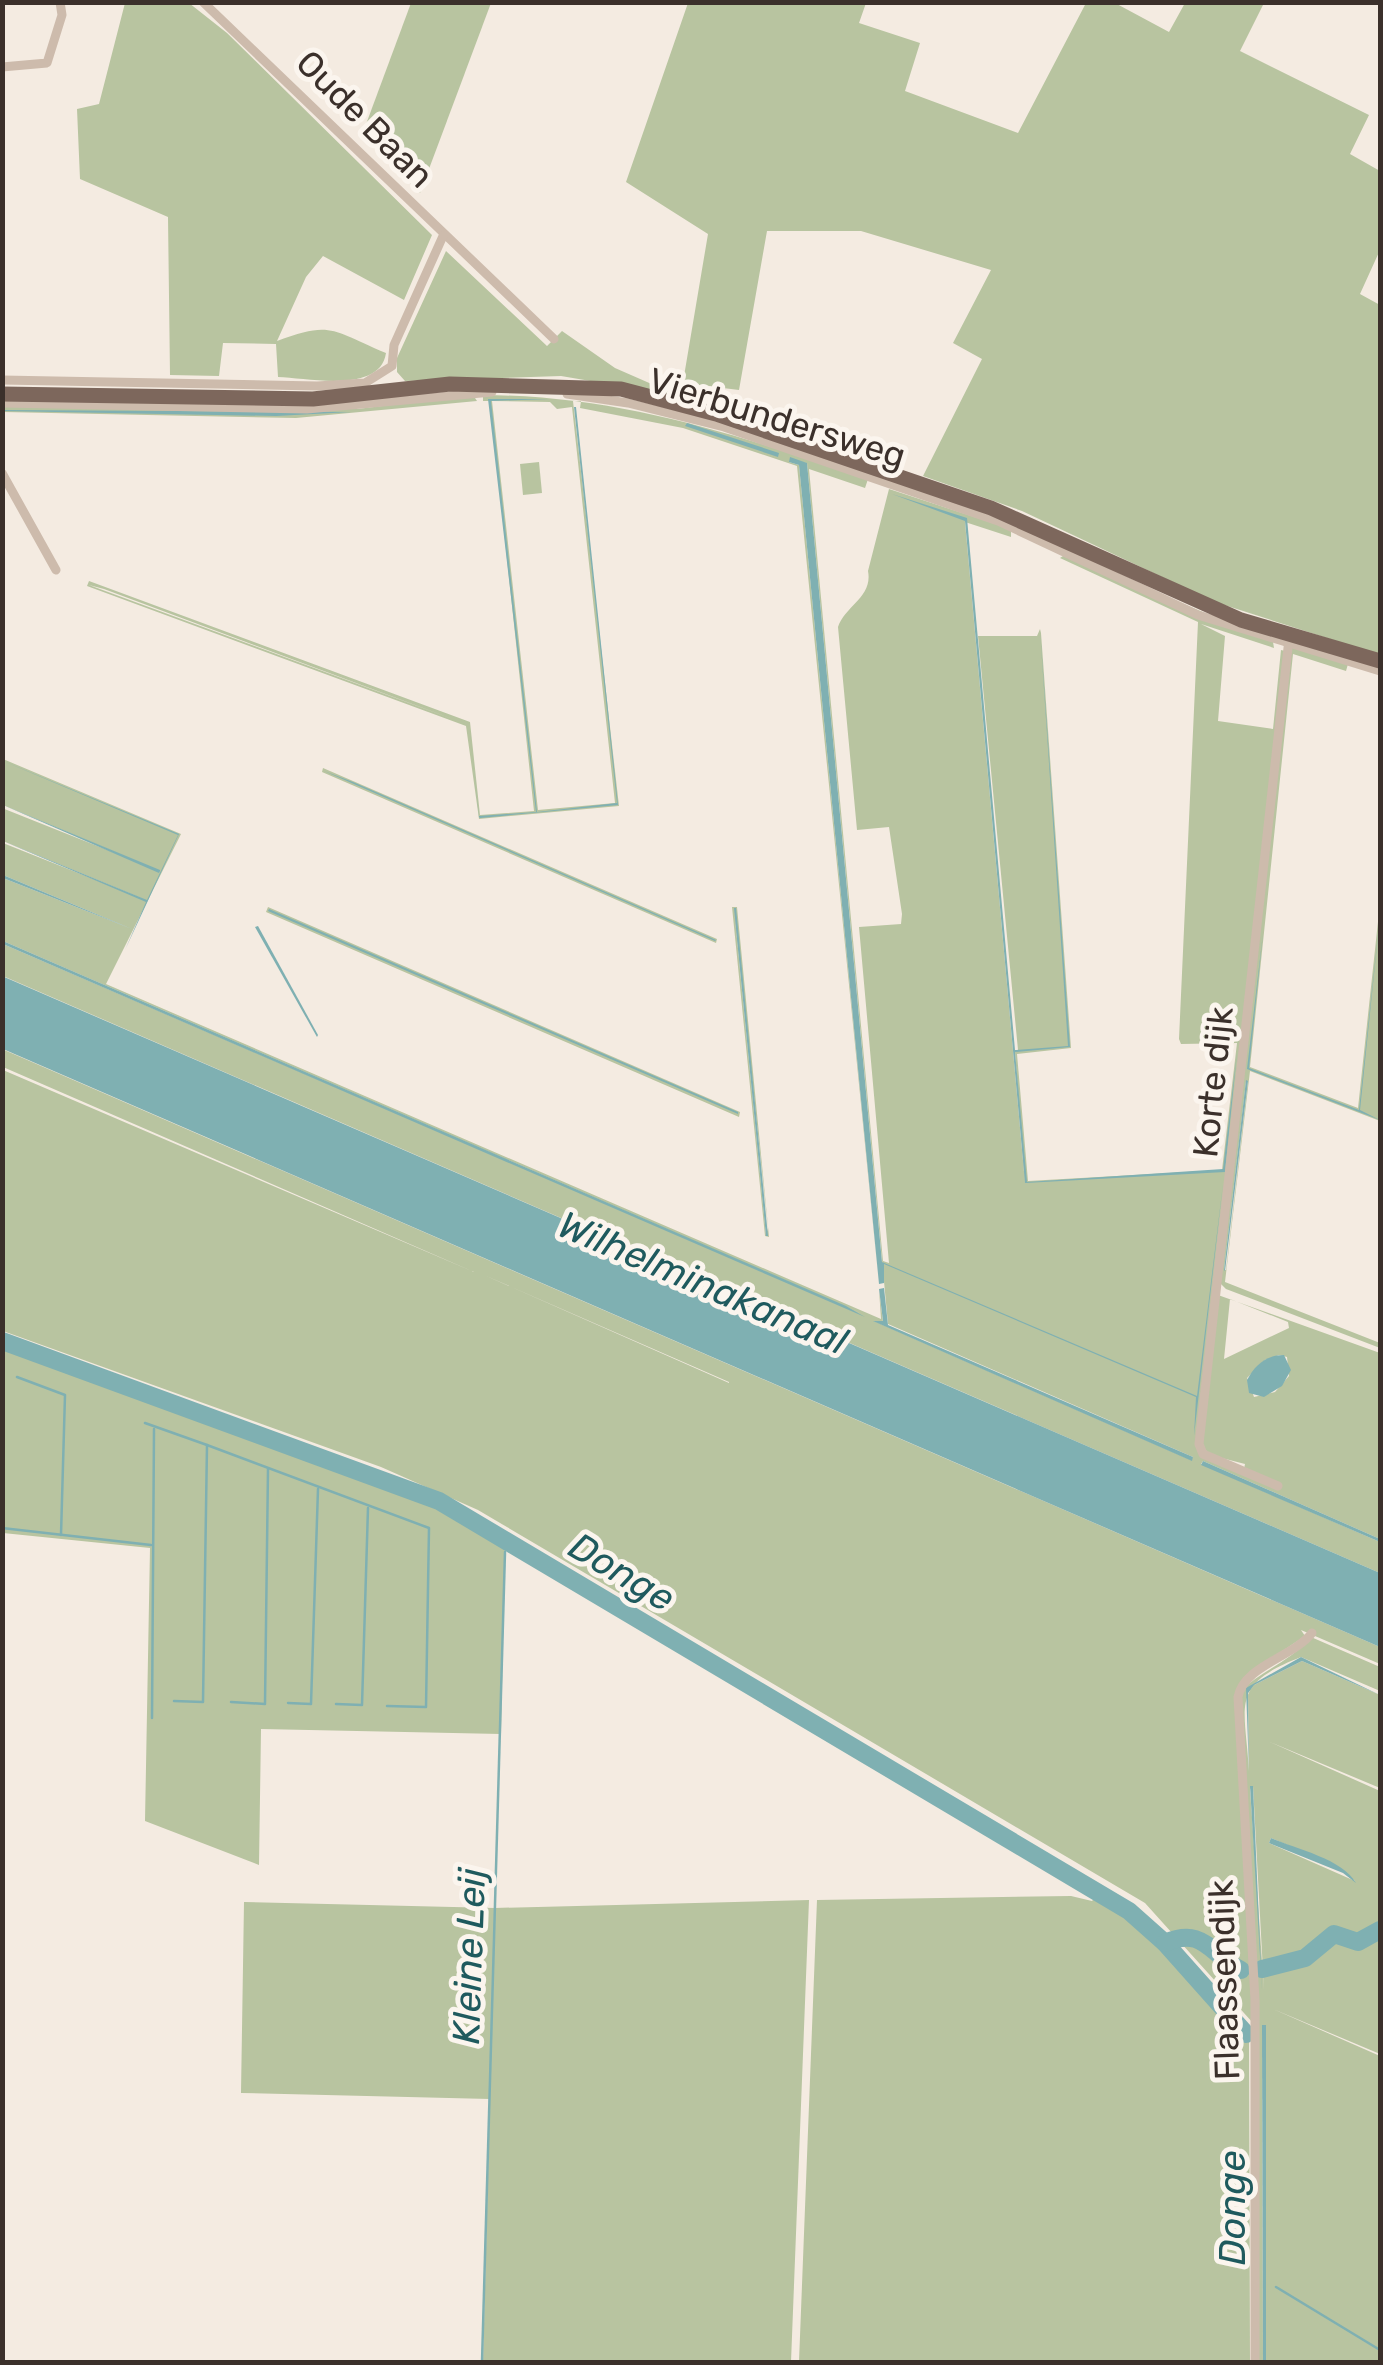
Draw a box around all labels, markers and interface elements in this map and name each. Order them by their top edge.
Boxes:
street label: Oude Baan [288,42,442,196]
street label: Vierbundersweg [643,359,911,477]
street label: Korte dijk [1184,1004,1242,1160]
water label: Wilhelminakanaal [552,1201,855,1365]
water label: Donge [561,1523,683,1621]
water label: Kleine Leij [443,1866,495,2045]
street label: Flaassendijk [1200,1879,1248,2081]
water label: Donge [1209,2151,1255,2265]

